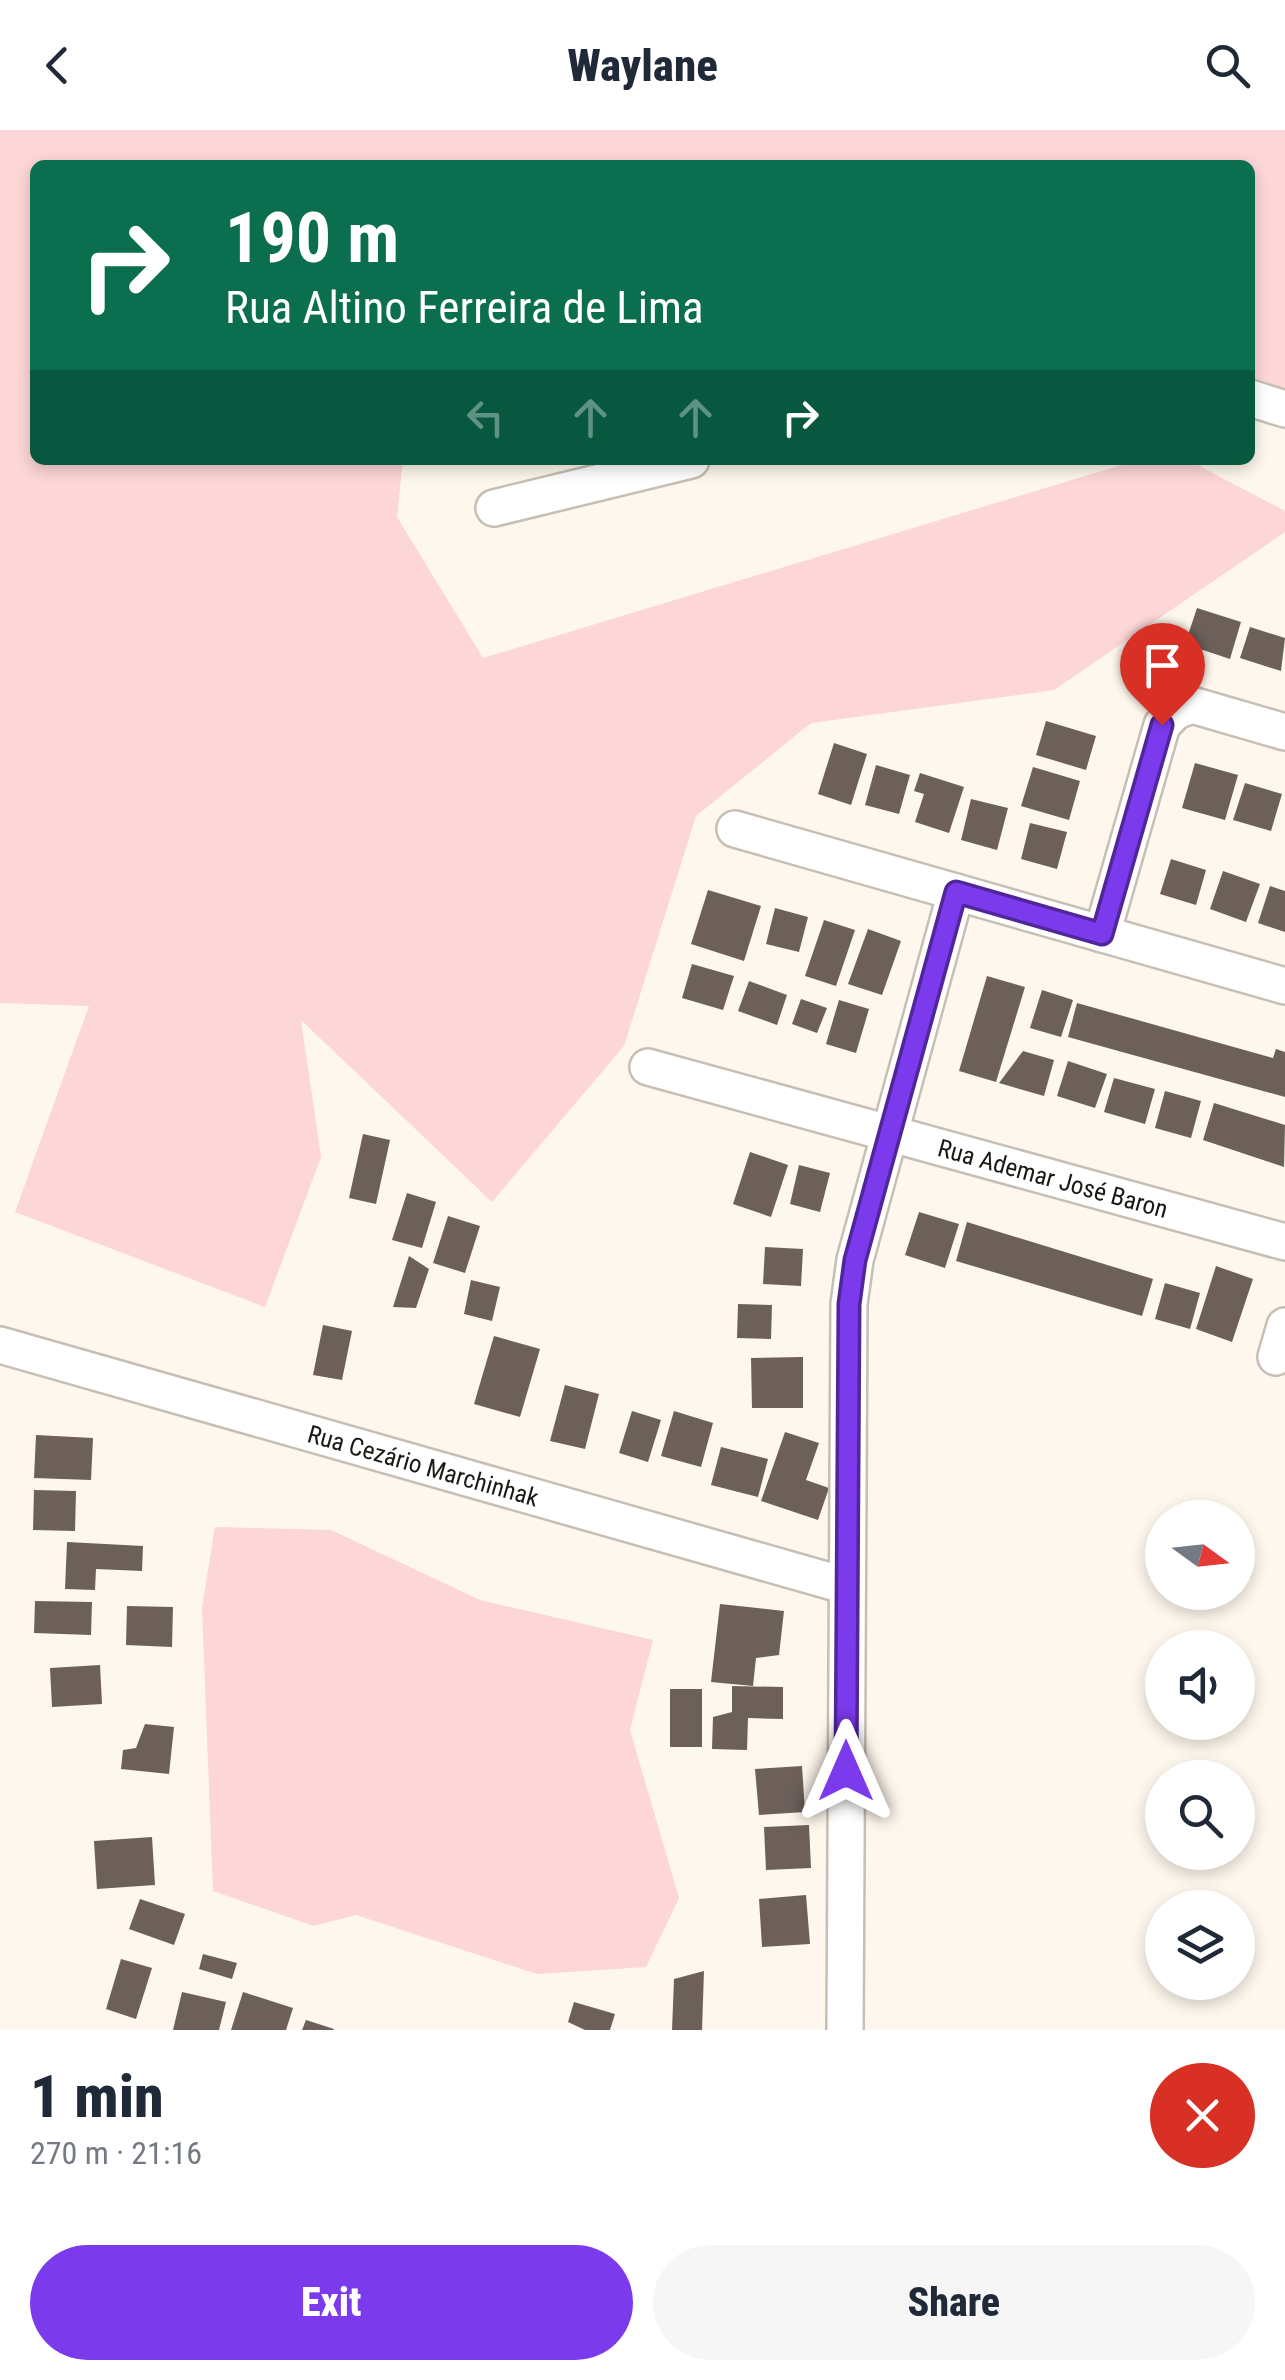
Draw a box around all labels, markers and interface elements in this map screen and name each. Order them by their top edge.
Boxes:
icon: back [30,38,85,93]
icon: search [1200,38,1255,93]
text: Waylane [567,39,718,92]
text: 190 m [225,197,399,279]
icon: right [60,200,190,330]
text: Rua Altino Ferreira de Lima [225,281,703,334]
icon: left [458,390,513,445]
icon: ahead [563,390,618,445]
icon: ahead [668,390,723,445]
icon: right [773,390,828,445]
pin [1120,623,1205,726]
icon: arrive [1135,638,1190,693]
street label: Rua Ademar José Baron [935,1133,1171,1224]
street label: Rua Cezário Marchinhak [304,1419,543,1513]
north arrow [1145,1500,1255,1610]
map controls [1145,1500,1255,2000]
button: sound [1145,1630,1255,1740]
position arrow [794,1719,898,1823]
button: search [1145,1760,1255,1870]
button: layers [1145,1890,1255,2000]
text: 1 min [30,2061,164,2132]
button: close [1150,2063,1255,2168]
text: 270 m · 21:16 [30,2134,202,2172]
button: Exit [30,2245,633,2360]
button: Share [653,2245,1255,2360]

